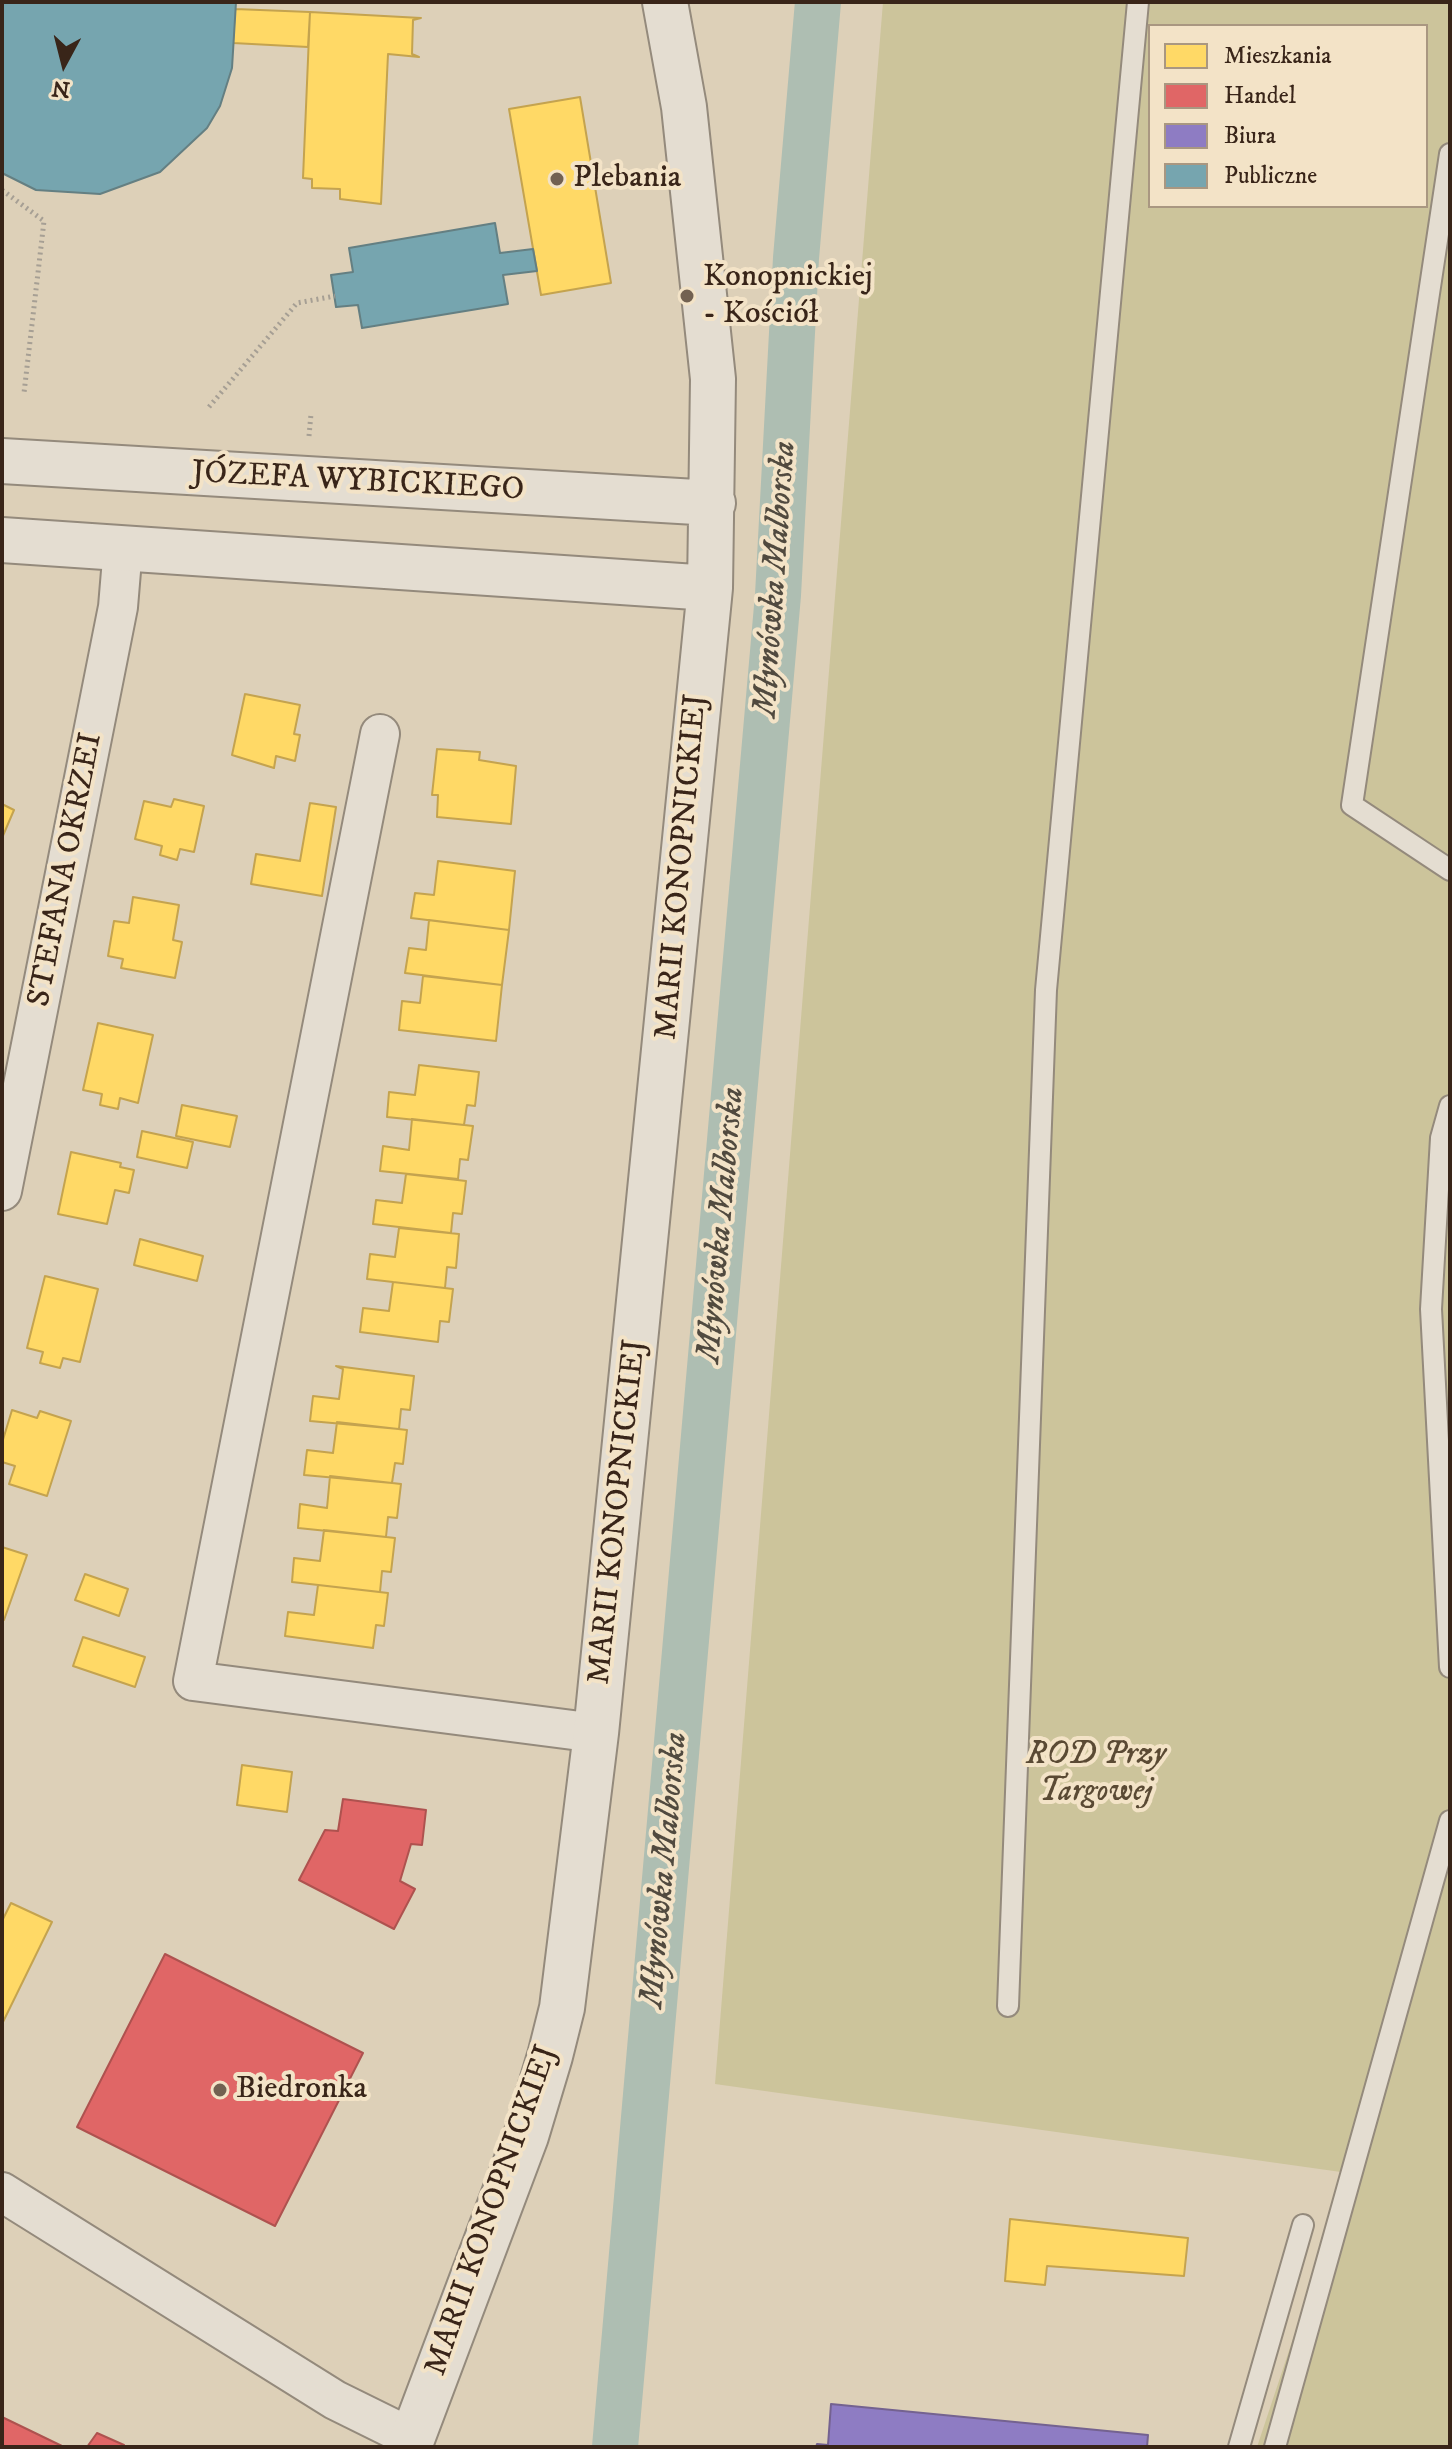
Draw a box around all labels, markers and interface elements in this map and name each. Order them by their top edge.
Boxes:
north arrow [24,24,104,104]
legend [1148,24,1428,208]
text: Mieszkania [1224,41,1332,71]
text: N [50,74,72,103]
text: Handel [1224,81,1296,111]
text: Biura [1224,121,1276,151]
place label: Plebania [573,160,681,198]
text: Publiczne [1224,161,1317,191]
marker: Plebania [548,170,566,188]
place label: Konopnickiej - Kościół [703,259,873,334]
marker: Konopnickiej - Kościół [678,287,696,305]
water label: Młynówka Malborska [747,440,807,718]
street label: JÓZEFA WYBICKIEGO [191,455,525,511]
street label: MARII KONOPNICKIEJ [649,693,717,1041]
street label: STEFANA OKRZEI [22,730,112,1010]
water label: Młynówka Malborska [691,1085,755,1365]
street label: MARII KONOPNICKIEJ [582,1338,656,1686]
water label: Młynówka Malborska [634,1730,698,2010]
park label: ROD Przy Targowej [1026,1737,1166,1812]
street label: MARII KONOPNICKIEJ [418,2041,568,2381]
place label: Biedronka [236,2071,367,2109]
marker: Biedronka [211,2081,229,2099]

